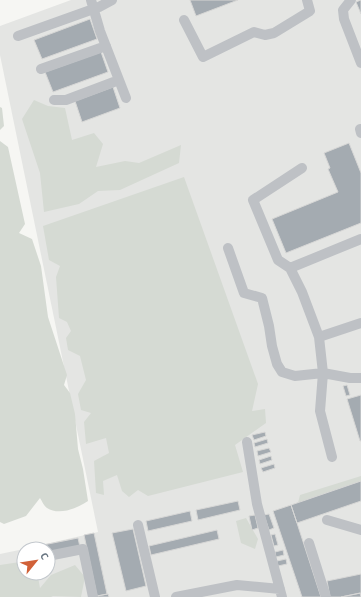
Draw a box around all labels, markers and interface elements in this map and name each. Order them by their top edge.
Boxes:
north arrow [16,541,56,581]
text: С [38,551,51,562]

